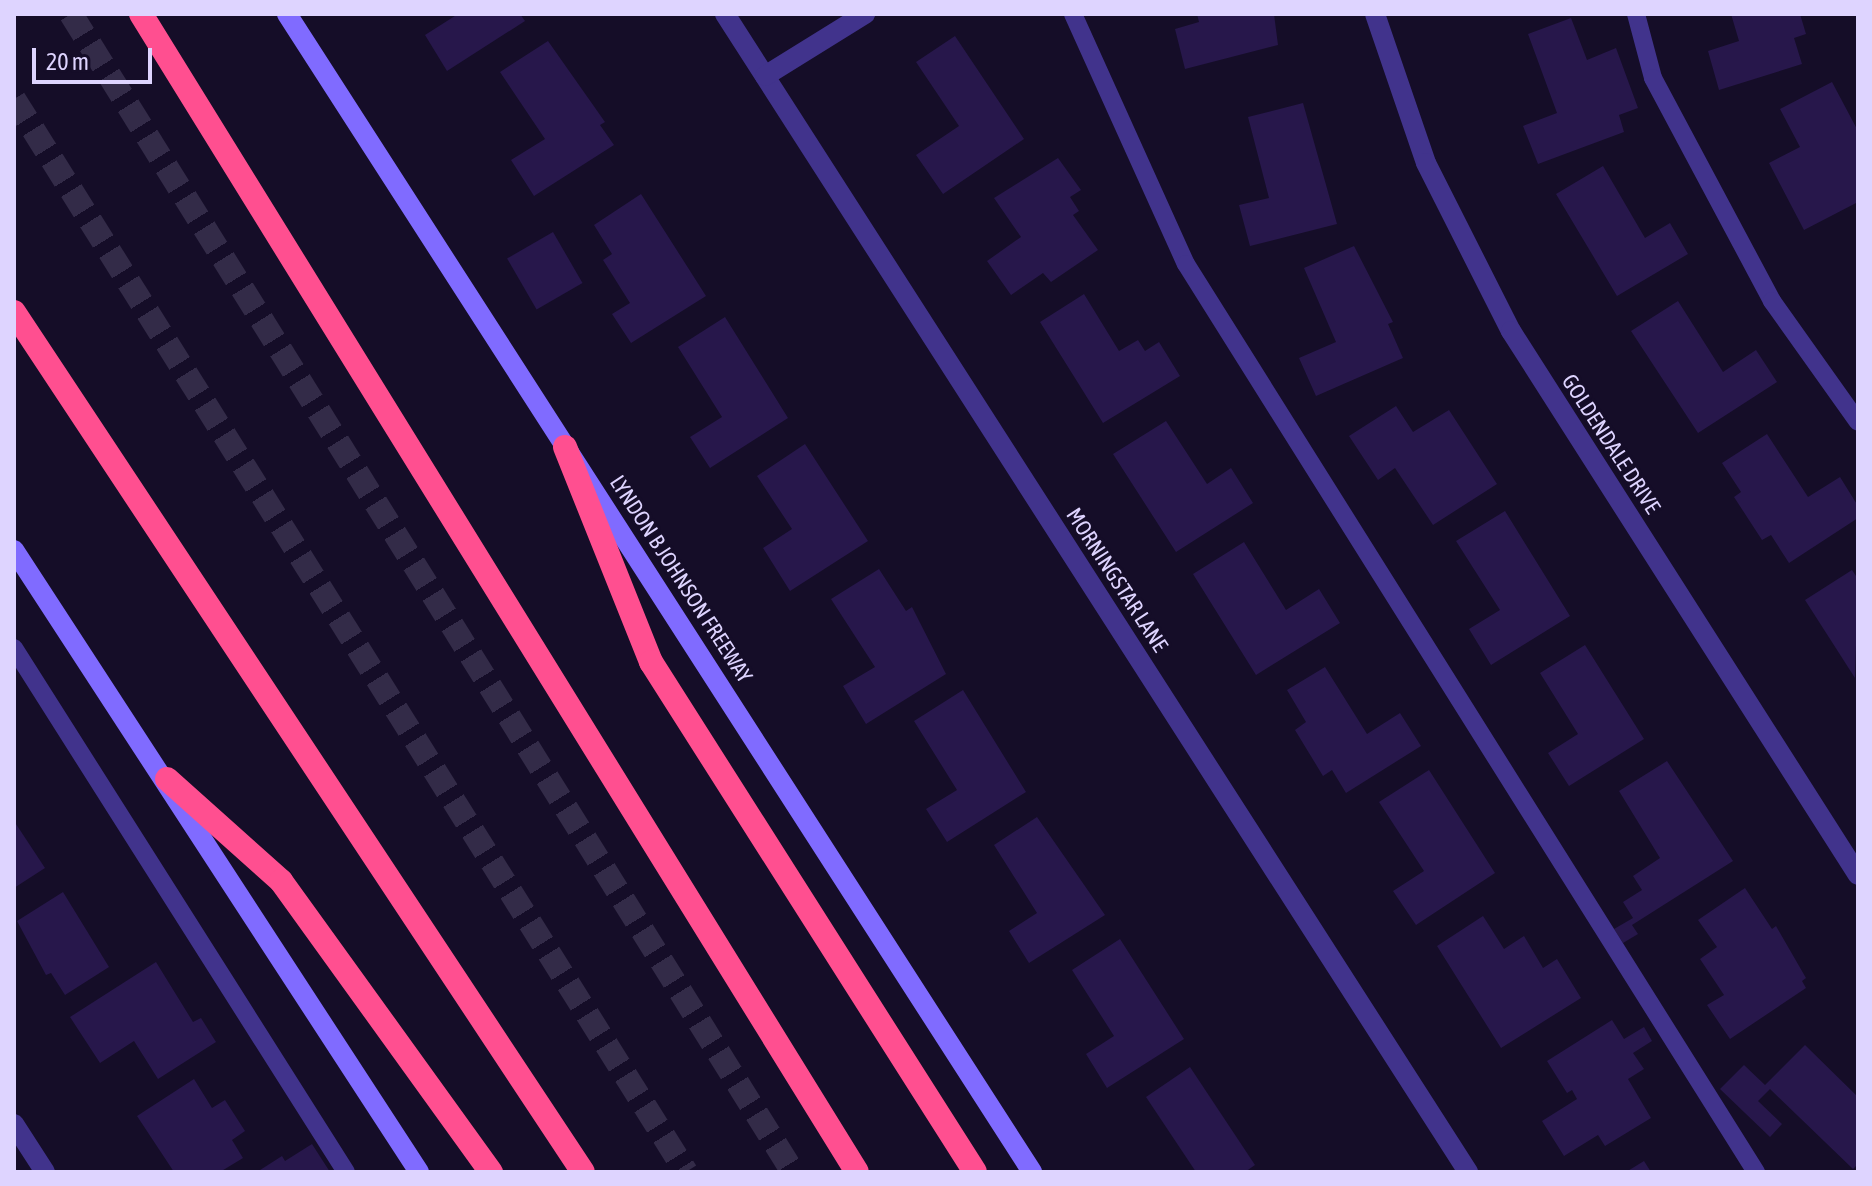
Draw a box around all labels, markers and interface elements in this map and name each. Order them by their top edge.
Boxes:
scale bar [36,32,156,82]
text: 20 m [46,48,89,75]
street label: GOLDENDALE DRIVE [1556,369,1666,519]
street label: LYNDON B JOHNSON FREEWAY [604,470,758,688]
street label: MORNINGSTAR LANE [1061,503,1173,657]

